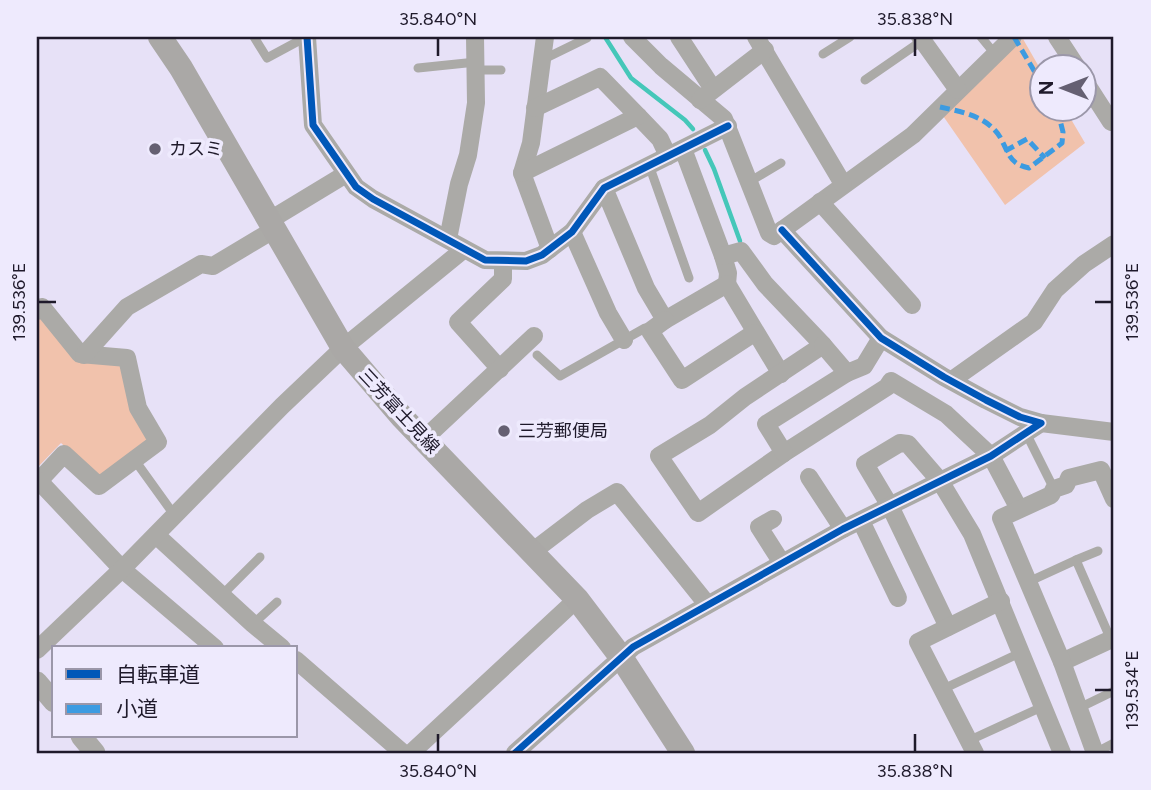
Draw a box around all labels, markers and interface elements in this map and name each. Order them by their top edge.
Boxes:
text: 35.840°N [399,8,477,30]
text: 35.838°N [877,8,953,30]
north arrow [1028,52,1098,122]
text: N [1035,81,1058,95]
place label: カスミ [169,138,223,160]
marker: カスミ [147,141,163,157]
text: 139.536°E [8,263,30,341]
text: 139.536°E [1121,263,1143,341]
street label: 三芳富士見線 [354,364,444,458]
place label: 三芳郵便局 [518,420,608,442]
marker: 三芳郵便局 [496,423,512,439]
legend [52,646,298,738]
text: 139.534°E [1121,650,1143,730]
text: 自転車道 [116,662,200,687]
text: 小道 [116,696,158,721]
text: 35.840°N [399,760,477,782]
text: 35.838°N [877,760,953,782]

